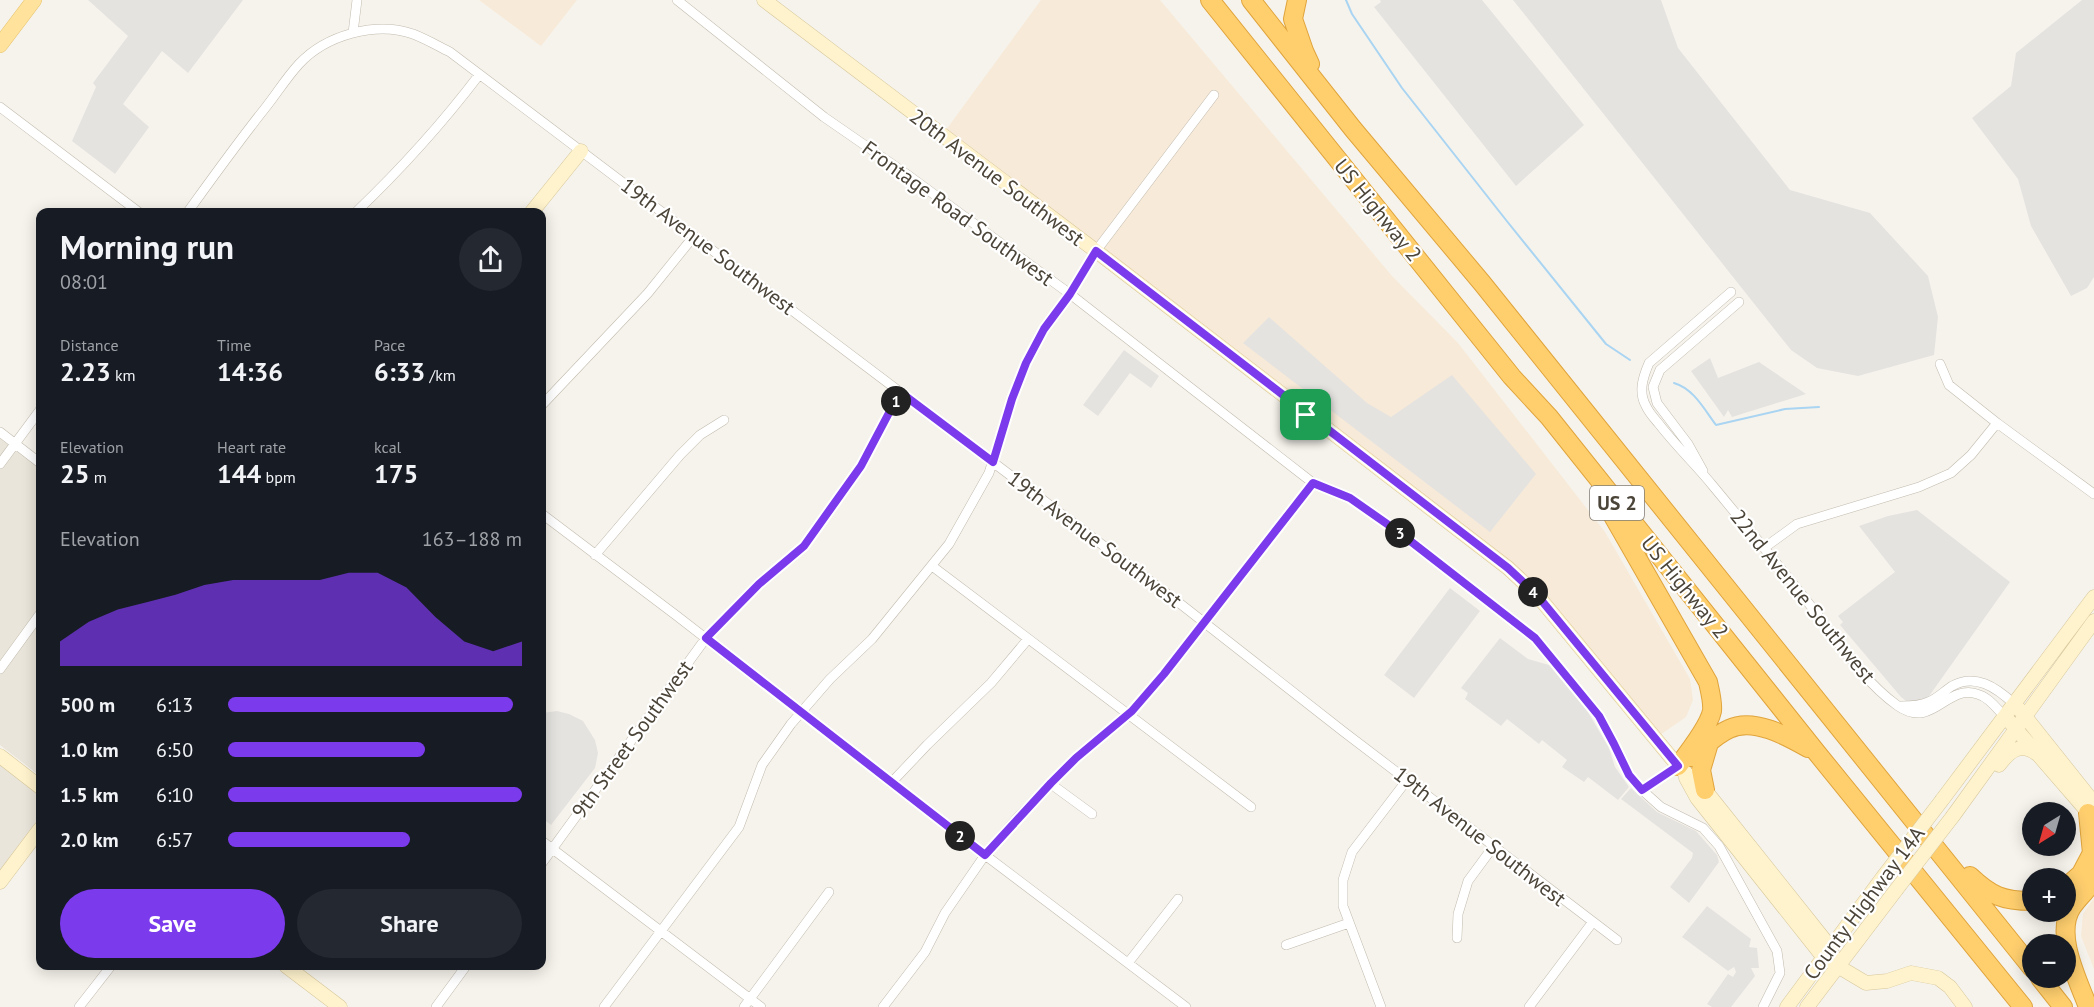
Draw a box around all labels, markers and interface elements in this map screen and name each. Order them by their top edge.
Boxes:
street label: 20th Avenue Southwest [904,102,1090,252]
street label: Frontage Road Southwest [857,134,1059,292]
street label: US Highway 2 [1328,153,1428,267]
street label: 19th Avenue Southwest [615,171,801,321]
text: Morning run [60,225,234,268]
button: share [459,228,522,291]
text: 08:01 [60,269,108,295]
text: Distance [60,335,119,355]
text: Time [217,335,251,355]
text: Pace [374,335,405,355]
text: 2.23 [60,355,111,388]
text: 14:36 [217,355,283,388]
text: 6:33 [374,355,425,388]
text: km [111,365,136,385]
text: /km [425,365,456,385]
pin: 1 [881,386,911,416]
pin [1280,389,1331,440]
text: 1 [891,391,901,411]
icon: arrive [1289,398,1322,431]
text: Elevation [60,437,124,457]
text: Heart rate [217,437,286,457]
text: kcal [374,437,401,457]
text: 25 [60,457,89,490]
text: 144 [217,457,261,490]
text: 175 [374,457,418,490]
street label: 19th Avenue Southwest [1002,464,1188,614]
text: m [89,467,107,487]
text: bpm [261,467,296,487]
road number: US 2 [1590,486,1644,520]
street label: 22nd Avenue Southwest [1725,504,1881,688]
pin: 3 [1385,518,1415,548]
text: 3 [1395,523,1405,543]
text: Elevation [60,526,140,552]
text: 163–188 m [422,526,522,552]
street label: US Highway 2 [1635,530,1735,644]
pin: 4 [1518,577,1548,607]
text: 4 [1528,582,1538,602]
street label: 9th Street Southwest [566,655,698,823]
text: 500 m [60,692,115,718]
text: 6:13 [156,692,193,718]
text: 1.0 km [60,737,119,763]
text: 6:50 [156,737,193,763]
street label: 19th Avenue Southwest [1388,760,1572,912]
text: 1.5 km [60,782,119,808]
text: 6:10 [156,782,193,808]
north arrow [2022,802,2076,856]
map controls [2022,802,2076,988]
street label: County Highway 14A [1797,820,1931,985]
pin: 2 [945,821,975,851]
text: 2 [955,826,965,846]
text: 2.0 km [60,827,119,853]
text: 6:57 [156,827,193,853]
button: + [2022,868,2076,922]
button: Save [60,889,285,958]
button: Share [297,889,522,958]
button: − [2022,934,2076,988]

